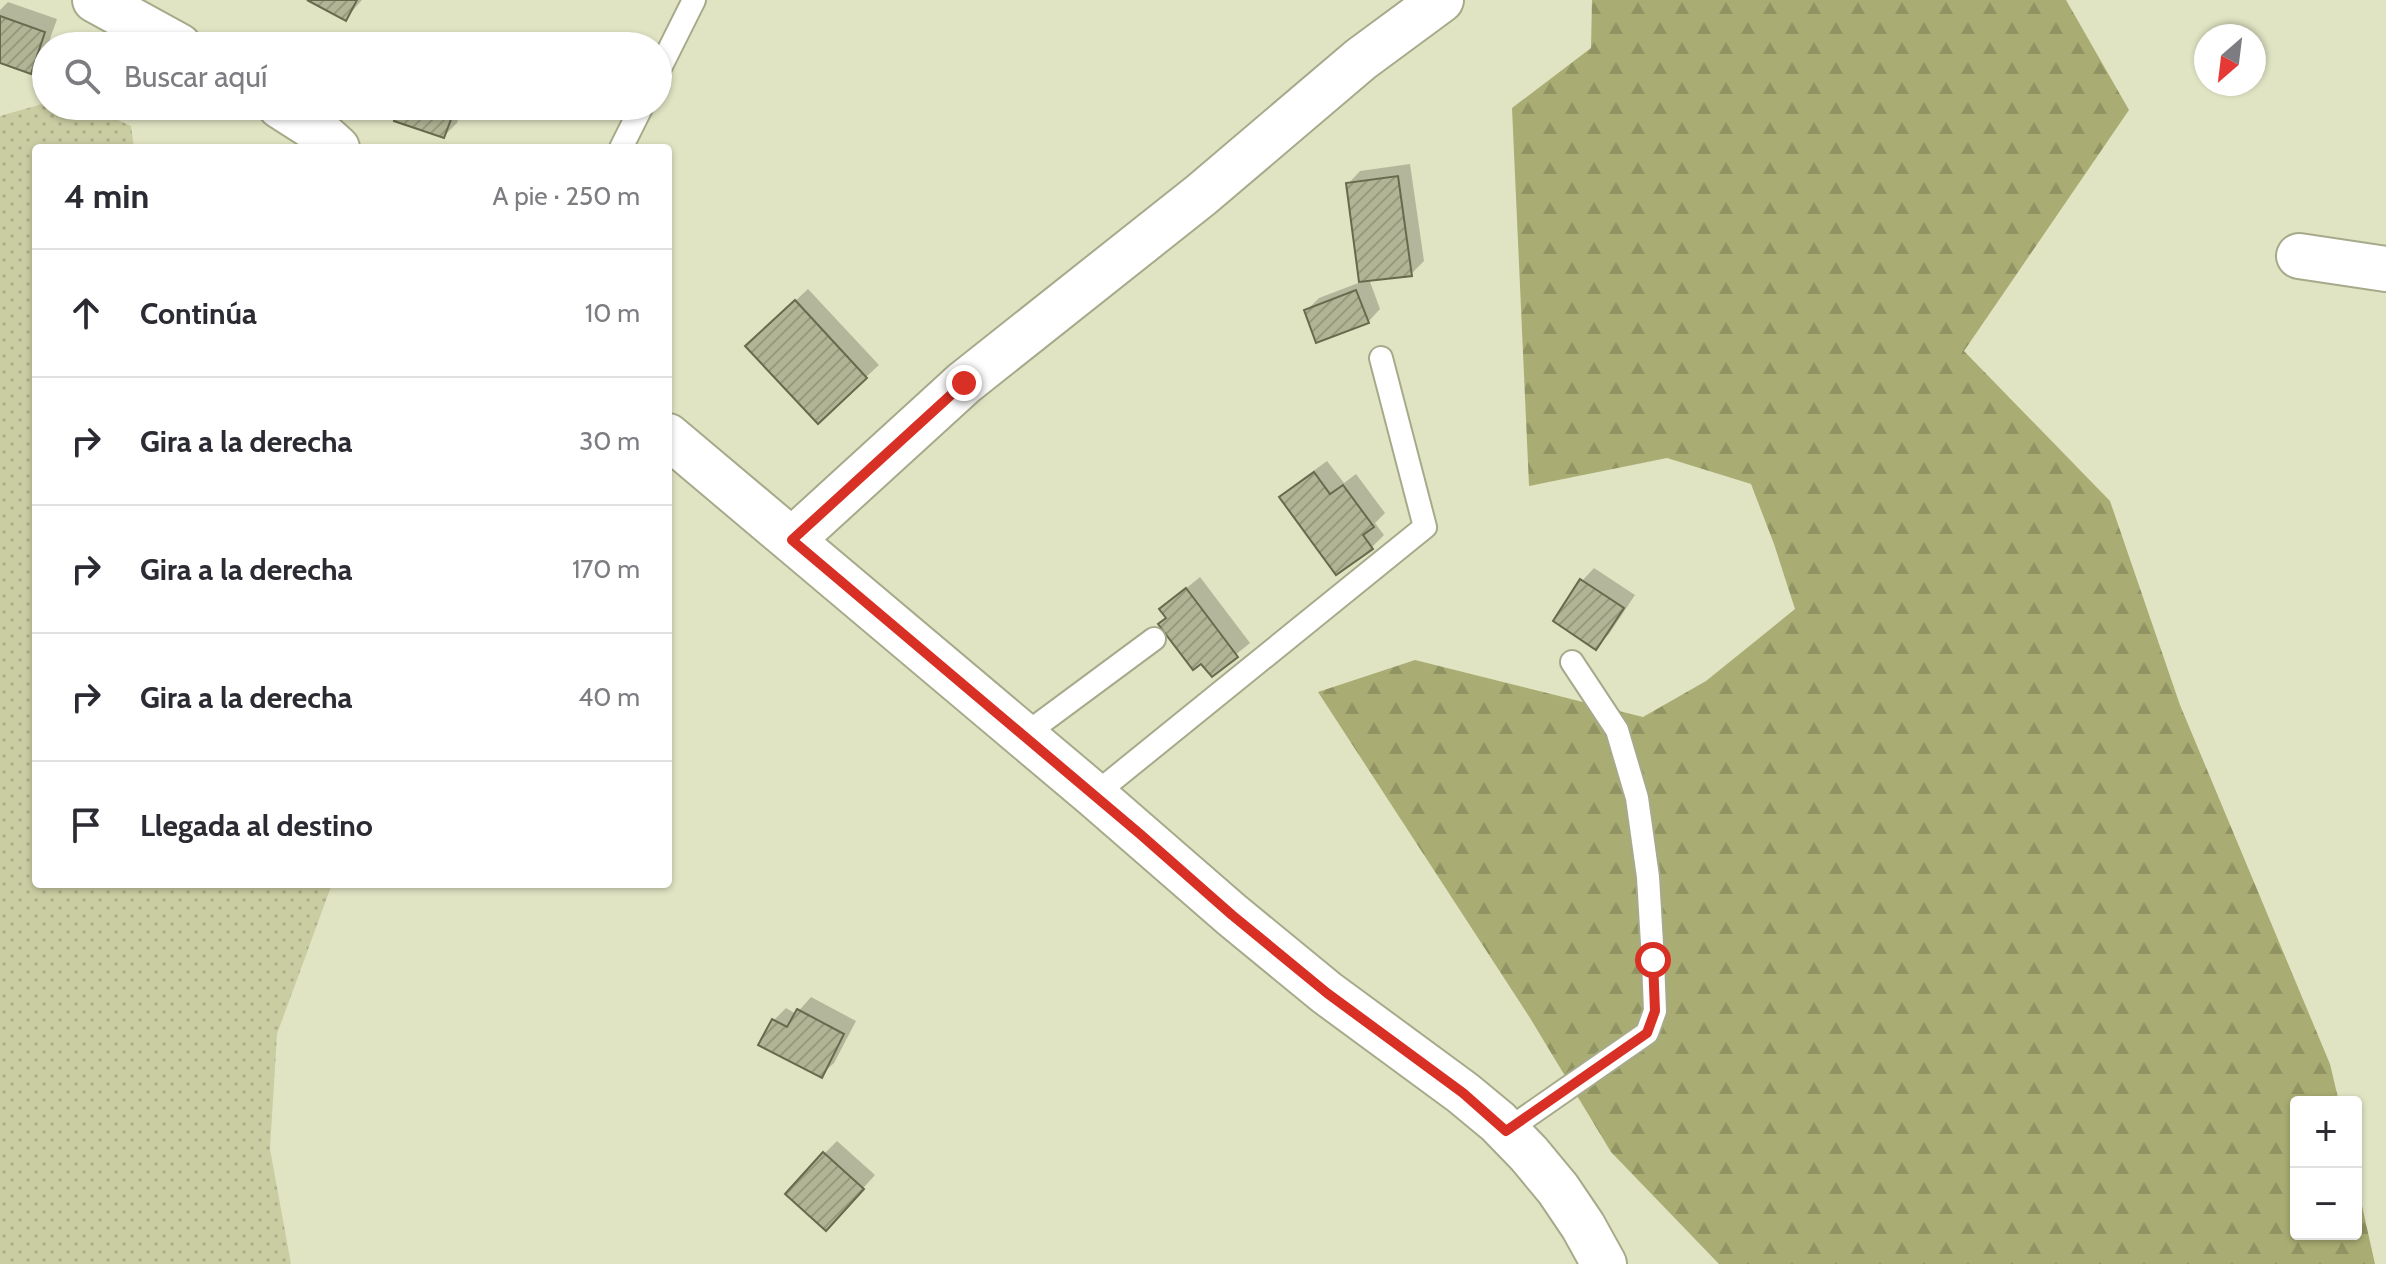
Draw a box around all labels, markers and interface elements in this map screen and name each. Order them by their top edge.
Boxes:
north arrow [2194,24,2266,96]
search box [32,32,672,120]
icon: search [60,54,104,98]
text: Buscar aquí [124,58,267,95]
text: 4 min [64,175,149,217]
text: A pie · 250 m [492,180,640,212]
icon: ahead [64,291,108,335]
text: Continúa [140,295,257,332]
text: 10 m [585,297,640,329]
route end [946,365,982,401]
icon: right [64,419,108,463]
text: Gira a la derecha [140,423,352,460]
text: 30 m [579,425,640,457]
icon: right [64,547,108,591]
text: Gira a la derecha [140,551,352,588]
text: 170 m [572,553,640,585]
icon: right [64,675,108,719]
text: Gira a la derecha [140,679,352,716]
text: 40 m [578,681,640,713]
icon: arrive [64,803,108,847]
text: Llegada al destino [140,807,373,844]
route start [1635,942,1671,978]
map controls [2290,1096,2362,1240]
button: + [2290,1096,2362,1168]
button: − [2290,1168,2362,1240]

